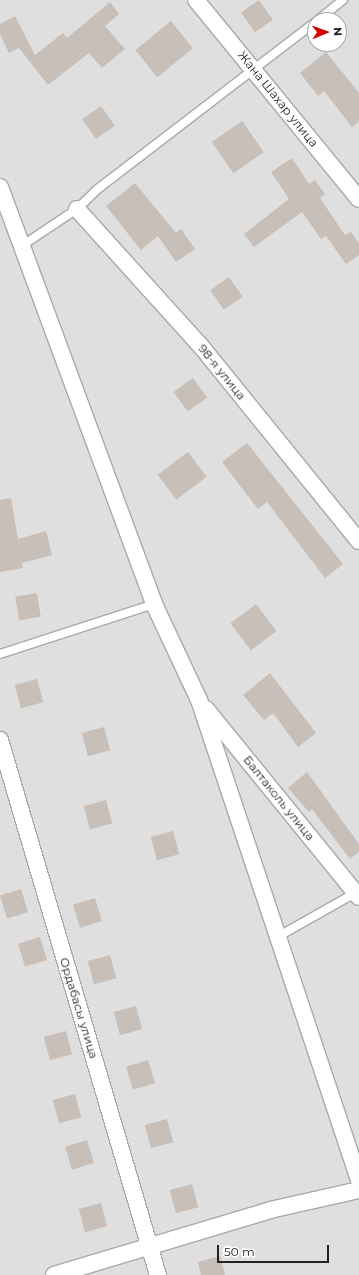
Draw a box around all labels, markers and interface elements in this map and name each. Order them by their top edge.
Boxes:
north arrow [307,12,347,52]
text: N [331,27,345,36]
street label: Жана Шахар улица [235,48,321,150]
street label: 98-я улица [195,341,249,403]
street label: Балтаколь улица [240,753,318,843]
street label: Ордабасы улица [57,956,101,1060]
scale bar [219,1237,331,1263]
text: 50 m [224,1244,255,1259]

